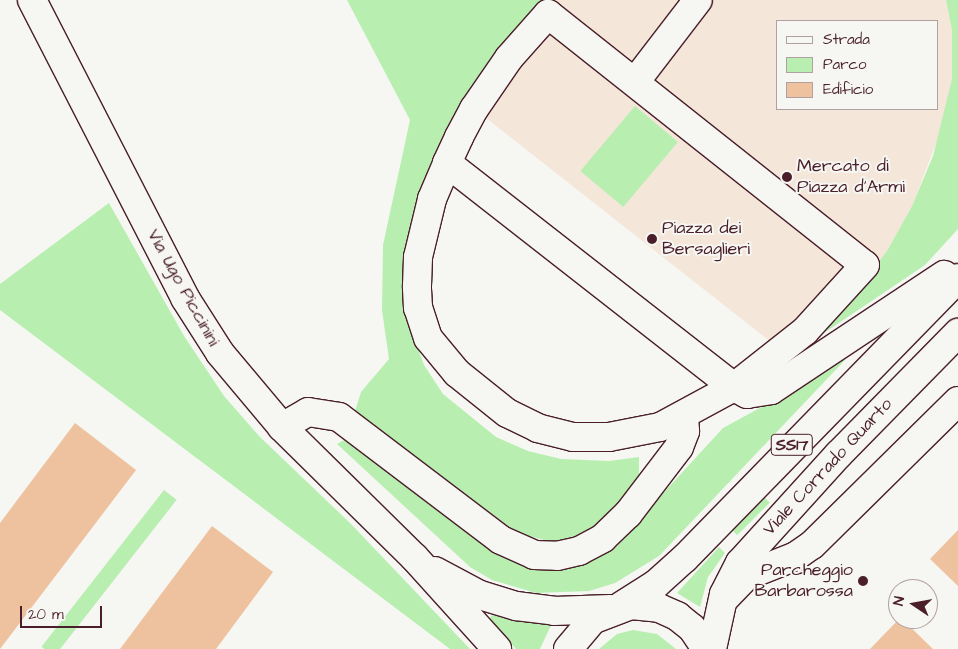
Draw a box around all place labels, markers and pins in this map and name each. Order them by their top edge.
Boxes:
place label: Mercato di Piazza d'Armi [797,156,905,198]
marker: Mercato di Piazza d'Armi [781,171,793,183]
place label: Piazza dei Bersaglieri [662,218,750,260]
marker: Piazza dei Bersaglieri [646,233,658,245]
place label: Parcheggio Barbarossa [755,560,853,602]
marker: Parcheggio Barbarossa [857,575,869,587]

